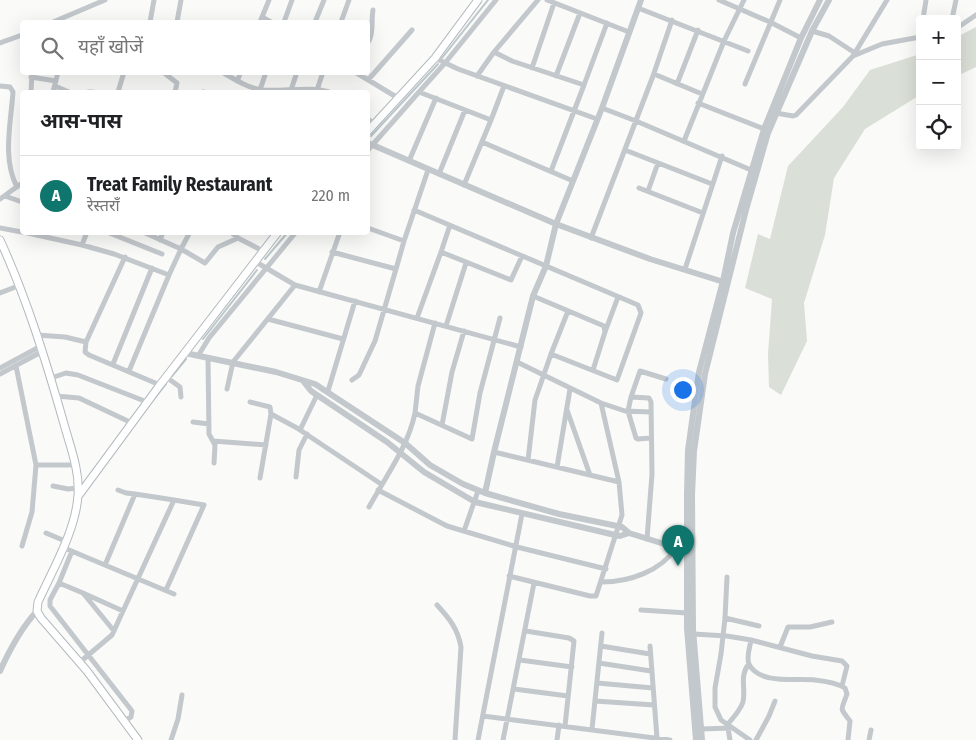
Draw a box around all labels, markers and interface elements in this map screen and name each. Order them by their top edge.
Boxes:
map controls [916,15,961,150]
button: + [916,15,961,60]
search box [20,20,370,75]
icon: search [38,34,66,62]
text: यहाँ खोजें [78,35,143,58]
button: − [916,60,961,105]
button: locate [916,105,961,150]
text: आस-पास [40,108,122,134]
text: Treat Family Restaurant [87,173,272,196]
text: A [52,186,60,205]
text: 220 m [311,186,350,205]
text: रेस्तराँ [87,196,120,215]
your location [670,377,696,403]
pin: A [662,525,694,566]

